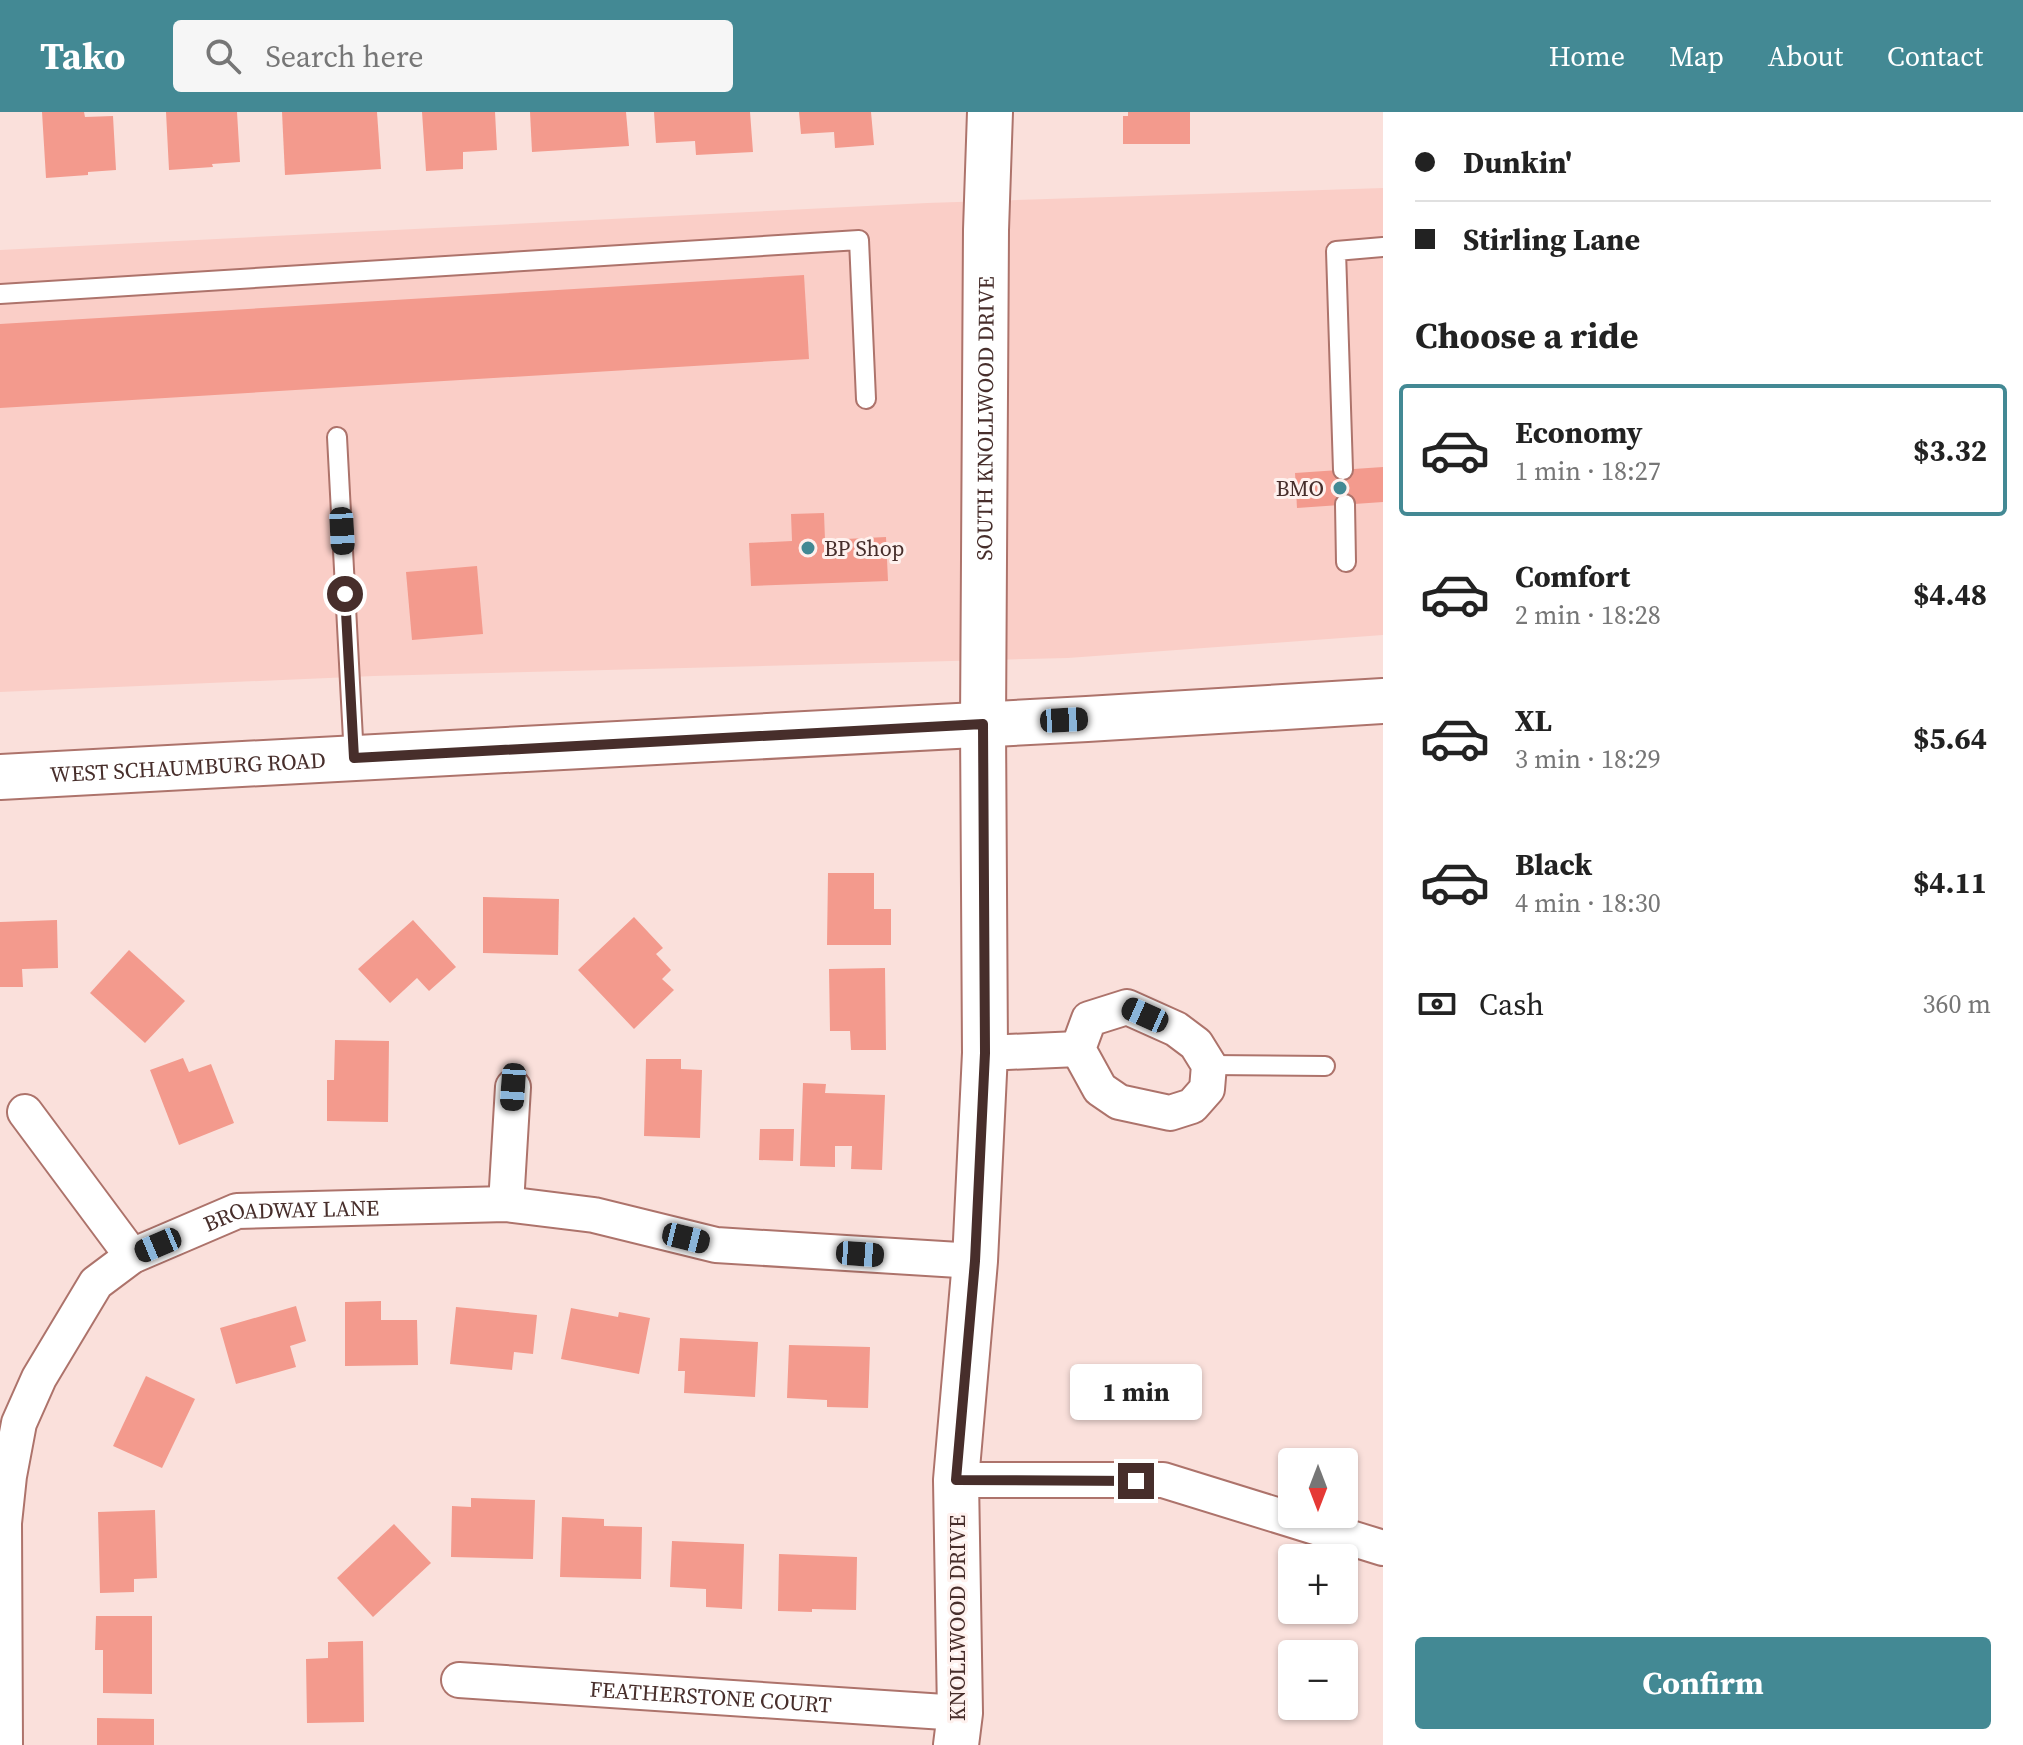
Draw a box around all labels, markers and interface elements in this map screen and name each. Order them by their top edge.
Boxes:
search box [173,20,733,92]
text: Tako [40,30,125,82]
icon: search [201,34,245,78]
text: Search here [265,36,424,77]
text: Home [1549,37,1625,75]
text: Map [1669,37,1724,75]
text: About [1768,37,1843,75]
text: Contact [1887,37,1983,75]
text: Dunkin' [1463,142,1572,183]
text: Stirling Lane [1463,219,1640,260]
street label: SOUTH KNOLLWOOD DRIVE [969,276,1001,561]
text: Choose a ride [1415,311,1638,360]
text: Economy [1515,412,1643,453]
icon: car [1419,414,1491,486]
text: $3.32 [1913,430,1987,471]
text: 1 min · 18:27 [1515,453,1661,489]
place label: BMO [1276,473,1324,503]
marker: BMO [1331,479,1349,497]
car [329,506,355,556]
place label: BP Shop [824,533,904,563]
marker: BP Shop [799,539,817,557]
text: Comfort [1515,556,1630,597]
icon: car [1419,558,1491,630]
text: $4.48 [1913,574,1987,615]
route start [327,576,363,612]
text: 2 min · 18:28 [1515,597,1661,633]
text: XL [1515,700,1552,741]
icon: car [1419,702,1491,774]
car [1039,707,1089,733]
text: $5.64 [1913,718,1987,759]
text: 3 min · 18:29 [1515,741,1661,777]
street label: WEST SCHAUMBURG ROAD [49,745,326,789]
text: Black [1515,844,1592,885]
icon: car [1419,846,1491,918]
text: $4.11 [1913,862,1987,903]
text: 4 min · 18:30 [1515,885,1661,921]
icon: cash [1415,982,1459,1026]
text: Cash [1479,984,1544,1025]
text: 360 m [1923,986,1991,1022]
car [1118,994,1172,1036]
car [499,1062,527,1112]
street label: BROADWAY LANE [199,1192,380,1239]
car [660,1221,712,1255]
car [131,1225,185,1265]
car [835,1240,885,1268]
callout: 1 min [1070,1365,1202,1421]
text: 1 min [1102,1374,1170,1410]
north arrow [1278,1448,1358,1528]
map controls [1278,1448,1358,1720]
route end [1118,1463,1154,1499]
street label: KNOLLWOOD DRIVE [942,1515,972,1721]
button: + [1278,1544,1358,1624]
button: Confirm [1415,1637,1991,1729]
button: − [1278,1640,1358,1720]
street label: FEATHERSTONE COURT [588,1674,832,1719]

